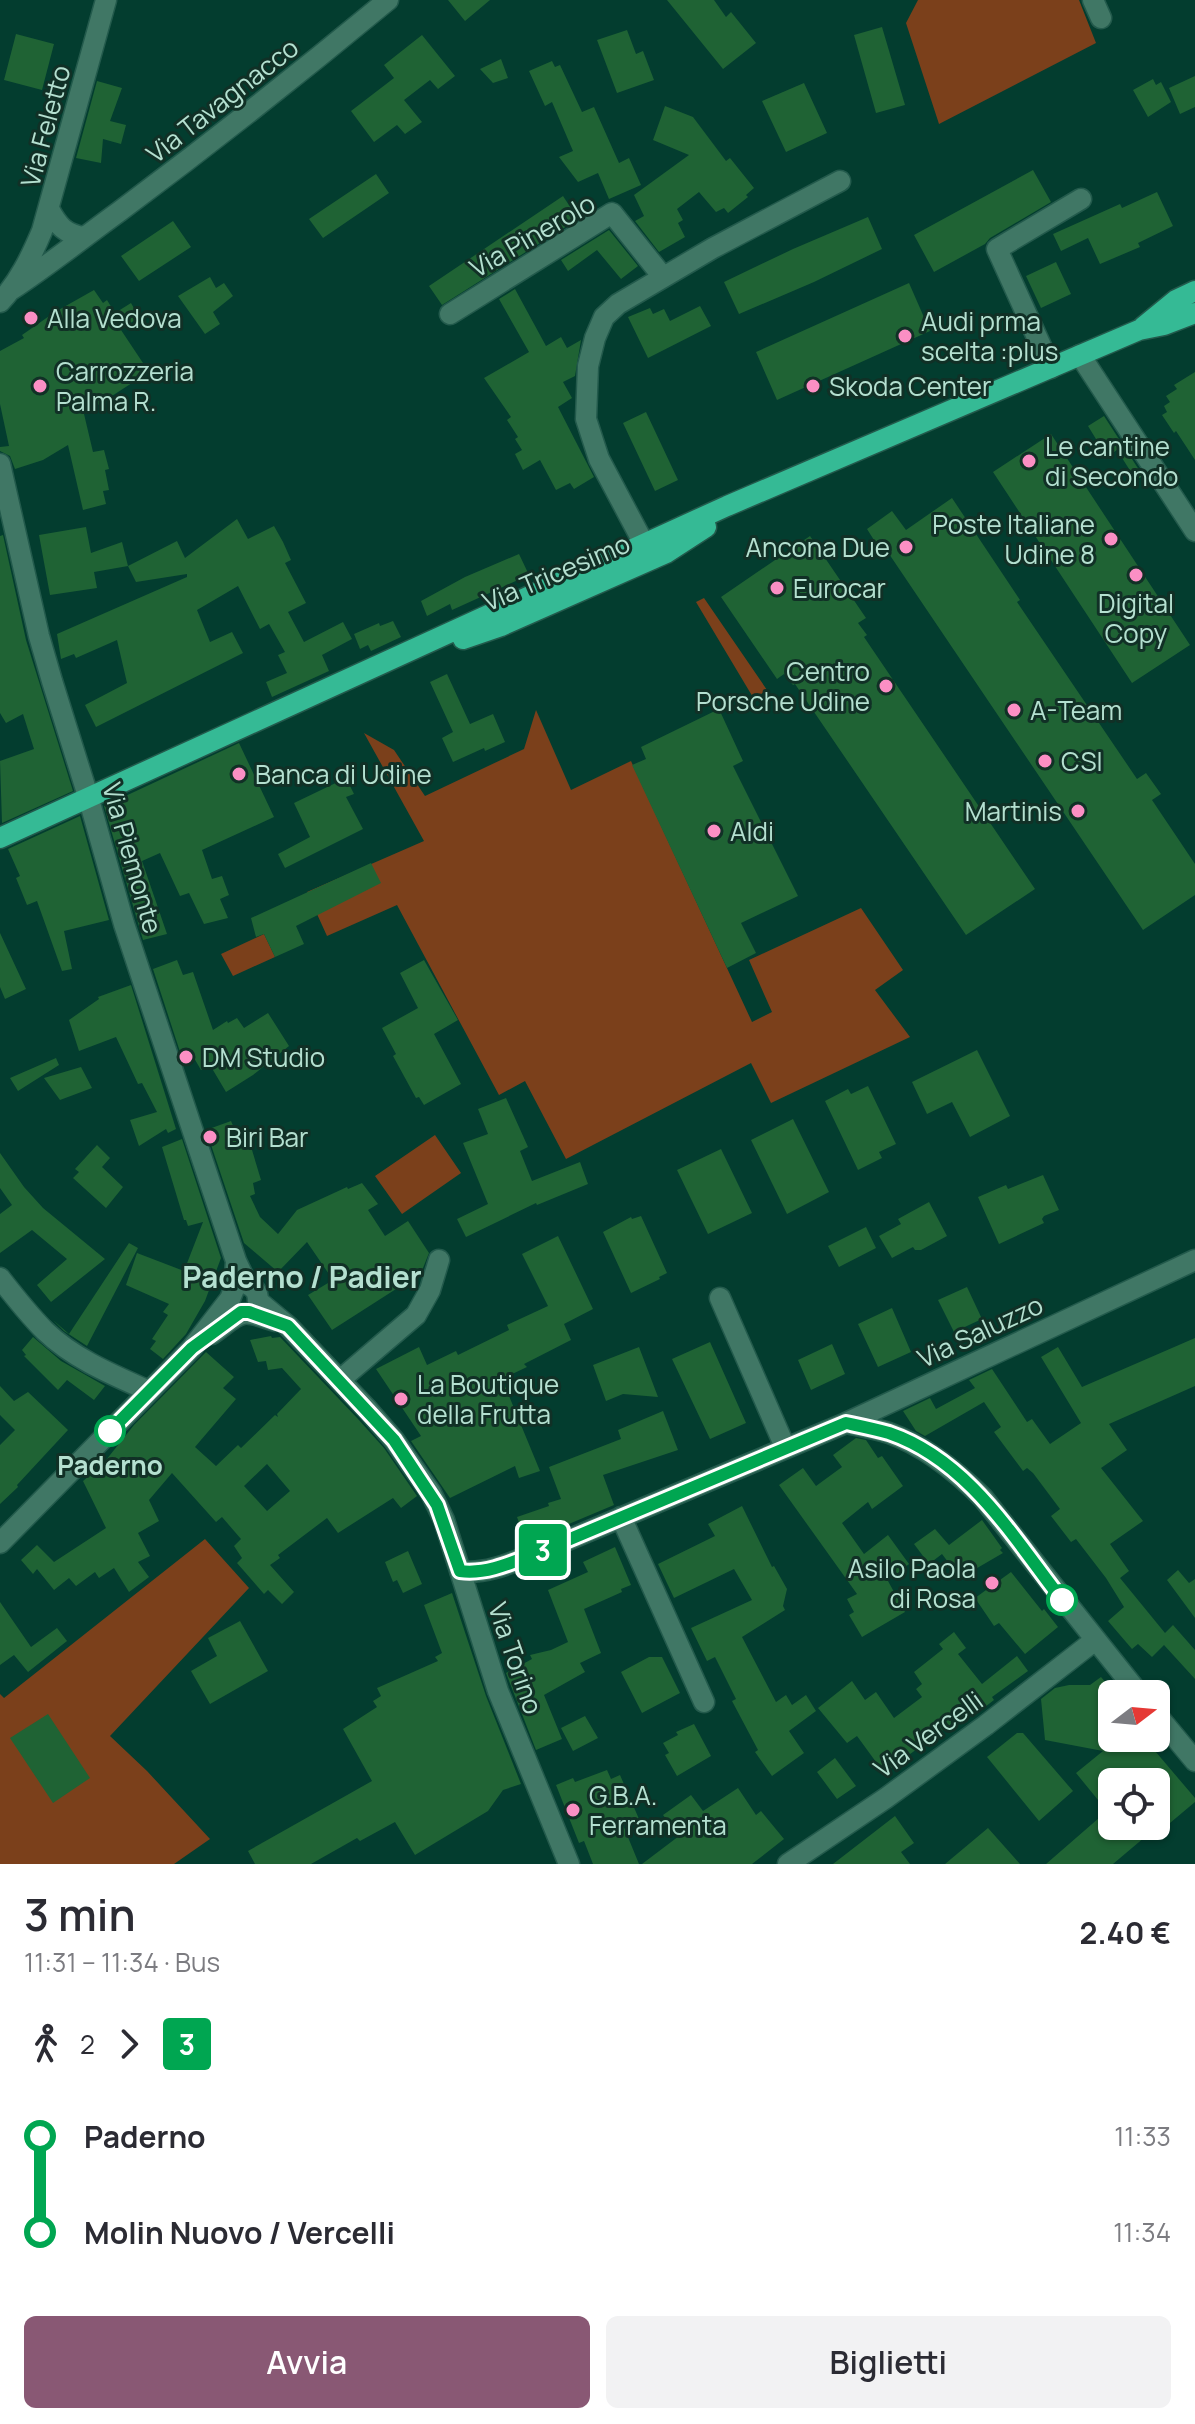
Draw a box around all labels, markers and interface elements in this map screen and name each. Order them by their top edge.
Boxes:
street label: Via Tavagnacco [138,29,306,171]
street label: Via Feletto [11,61,79,191]
street label: Via Pinerolo [463,185,601,285]
place label: Alla Vedova [47,300,182,336]
place label: Audi prma scelta :plus [921,303,1058,369]
marker: Alla Vedova [22,309,40,327]
marker: Audi prma scelta :plus [896,327,914,345]
place label: Carrozzeria Palma R. [56,353,194,419]
place label: Skoda Center [829,368,991,404]
marker: Carrozzeria Palma R. [31,377,49,395]
marker: Skoda Center [804,377,822,395]
place label: Le cantine di Secondo [1045,428,1178,494]
marker: Le cantine di Secondo [1020,452,1038,470]
place label: Poste Italiane Udine 8 [932,506,1095,572]
street label: Via Tricesimo [477,525,635,619]
place label: Ancona Due [746,529,890,565]
marker: Poste Italiane Udine 8 [1102,530,1120,548]
marker: Ancona Due [897,538,915,556]
marker: Digital Copy [1127,566,1145,584]
place label: Eurocar [793,570,886,606]
marker: Eurocar [768,579,786,597]
place label: Digital Copy [1098,585,1174,651]
place label: Centro Porsche Udine [696,653,870,719]
marker: Centro Porsche Udine [877,677,895,695]
place label: A-Team [1030,692,1122,728]
marker: A-Team [1005,701,1023,719]
place label: CSI [1061,743,1102,779]
marker: CSI [1036,752,1054,770]
place label: Banca di Udine [255,756,432,792]
marker: Banca di Udine [230,765,248,783]
street label: Via Piemonte [94,778,172,938]
place label: Martinis [965,793,1062,829]
marker: Martinis [1069,802,1087,820]
place label: Aldi [730,813,774,849]
marker: Aldi [705,822,723,840]
place label: DM Studio [202,1039,325,1075]
marker: DM Studio [177,1048,195,1066]
place label: Biri Bar [226,1119,308,1155]
marker: Biri Bar [201,1128,219,1146]
district label: Paderno / Padier [182,1256,422,1297]
street label: Via Saluzzo [911,1286,1049,1376]
place label: La Boutique della Frutta [417,1366,559,1432]
marker: La Boutique della Frutta [392,1390,410,1408]
marker: Paderno [95,1416,125,1446]
place label: Paderno [57,1447,163,1483]
line badge: 3 [517,1524,569,1576]
text: 3 [535,1531,551,1569]
place label: Asilo Paola di Rosa [848,1550,976,1616]
marker: Asilo Paola di Rosa [983,1574,1001,1592]
unlabelled marker [1047,1585,1077,1615]
street label: Via Torino [480,1597,552,1719]
north arrow [1098,1680,1170,1752]
map controls [1098,1680,1170,1840]
street label: Via Vercelli [866,1682,990,1786]
button: locate [1098,1768,1170,1840]
place label: G.B.A. Ferramenta [589,1777,727,1843]
marker: G.B.A. Ferramenta [564,1801,582,1819]
text: 3 min [24,1884,135,1944]
text: 2.40 € [1080,1912,1171,1953]
text: 11:31 – 11:34 · Bus [24,1944,220,1980]
icon: walk [24,2022,68,2066]
icon: forward [107,2022,151,2066]
text: 3 [179,2025,195,2063]
text: 2 [80,2026,95,2062]
text: Paderno [84,2116,206,2157]
text: 11:33 [1114,2118,1171,2154]
text: Molin Nuovo / Vercelli [84,2212,395,2253]
text: 11:34 [1113,2214,1171,2250]
button: Avvia [24,2316,590,2408]
button: Biglietti [606,2316,1171,2408]

